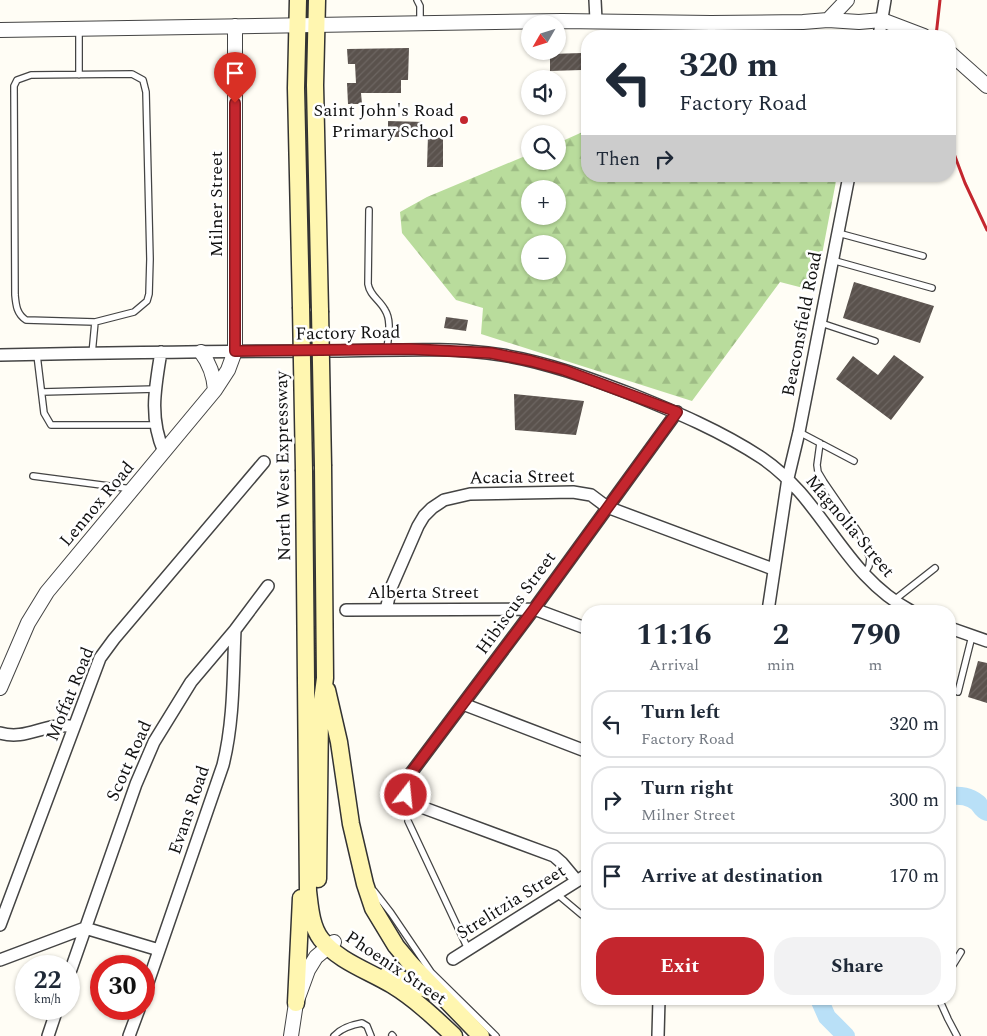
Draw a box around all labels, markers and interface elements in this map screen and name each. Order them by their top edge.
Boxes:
north arrow [521,15,566,60]
map controls [521,15,566,280]
text: 320 m [679,39,778,92]
icon: left [596,50,661,115]
pin [214,52,256,103]
icon: arrive [221,59,249,87]
button: sound [521,70,566,115]
text: Factory Road [679,87,807,120]
place label: Saint John's Road Primary School [314,97,454,145]
marker: Saint John's Road Primary School [458,114,470,126]
button: search [521,125,566,170]
text: Then [596,145,640,174]
icon: right [650,145,678,173]
street label: Milner Street [203,151,230,257]
button: + [521,180,566,225]
button: − [521,235,566,280]
street label: Beaconsfield Road [775,249,829,399]
street label: Factory Road [295,319,401,347]
street label: North West Expressway [268,369,298,561]
street label: Lennox Road [53,455,141,553]
street label: Acacia Street [469,463,575,491]
street label: Magnolia Street [799,469,901,583]
street label: Hibiscus Street [469,546,563,660]
street label: Alberta Street [367,579,479,606]
text: 11:16 [636,612,712,658]
text: 2 [772,612,789,658]
text: 790 [850,612,901,658]
street label: Moffat Road [39,643,101,745]
text: Arrival [649,653,699,677]
text: min [767,653,795,677]
text: m [869,653,882,677]
text: Turn left [641,698,720,727]
icon: left [598,710,626,738]
text: 320 m [889,710,939,739]
street label: Scott Road [99,716,159,806]
text: Factory Road [641,727,734,751]
street label: Evans Road [161,762,217,858]
position arrow [379,768,431,820]
text: Turn right [641,774,734,803]
icon: right [598,786,626,814]
text: 300 m [889,786,939,815]
text: Milner Street [641,803,735,827]
street label: Strelitzia Street [451,858,571,946]
icon: arrive [598,862,626,890]
text: Arrive at destination [641,862,823,891]
text: 170 m [889,862,939,891]
street label: Phoenix Street [340,924,452,1012]
button: Exit [596,937,764,995]
button: Share [774,937,941,995]
speed limit sign: 30 [90,955,155,1020]
text: 22 [33,962,62,1000]
text: km/h [34,990,61,1009]

